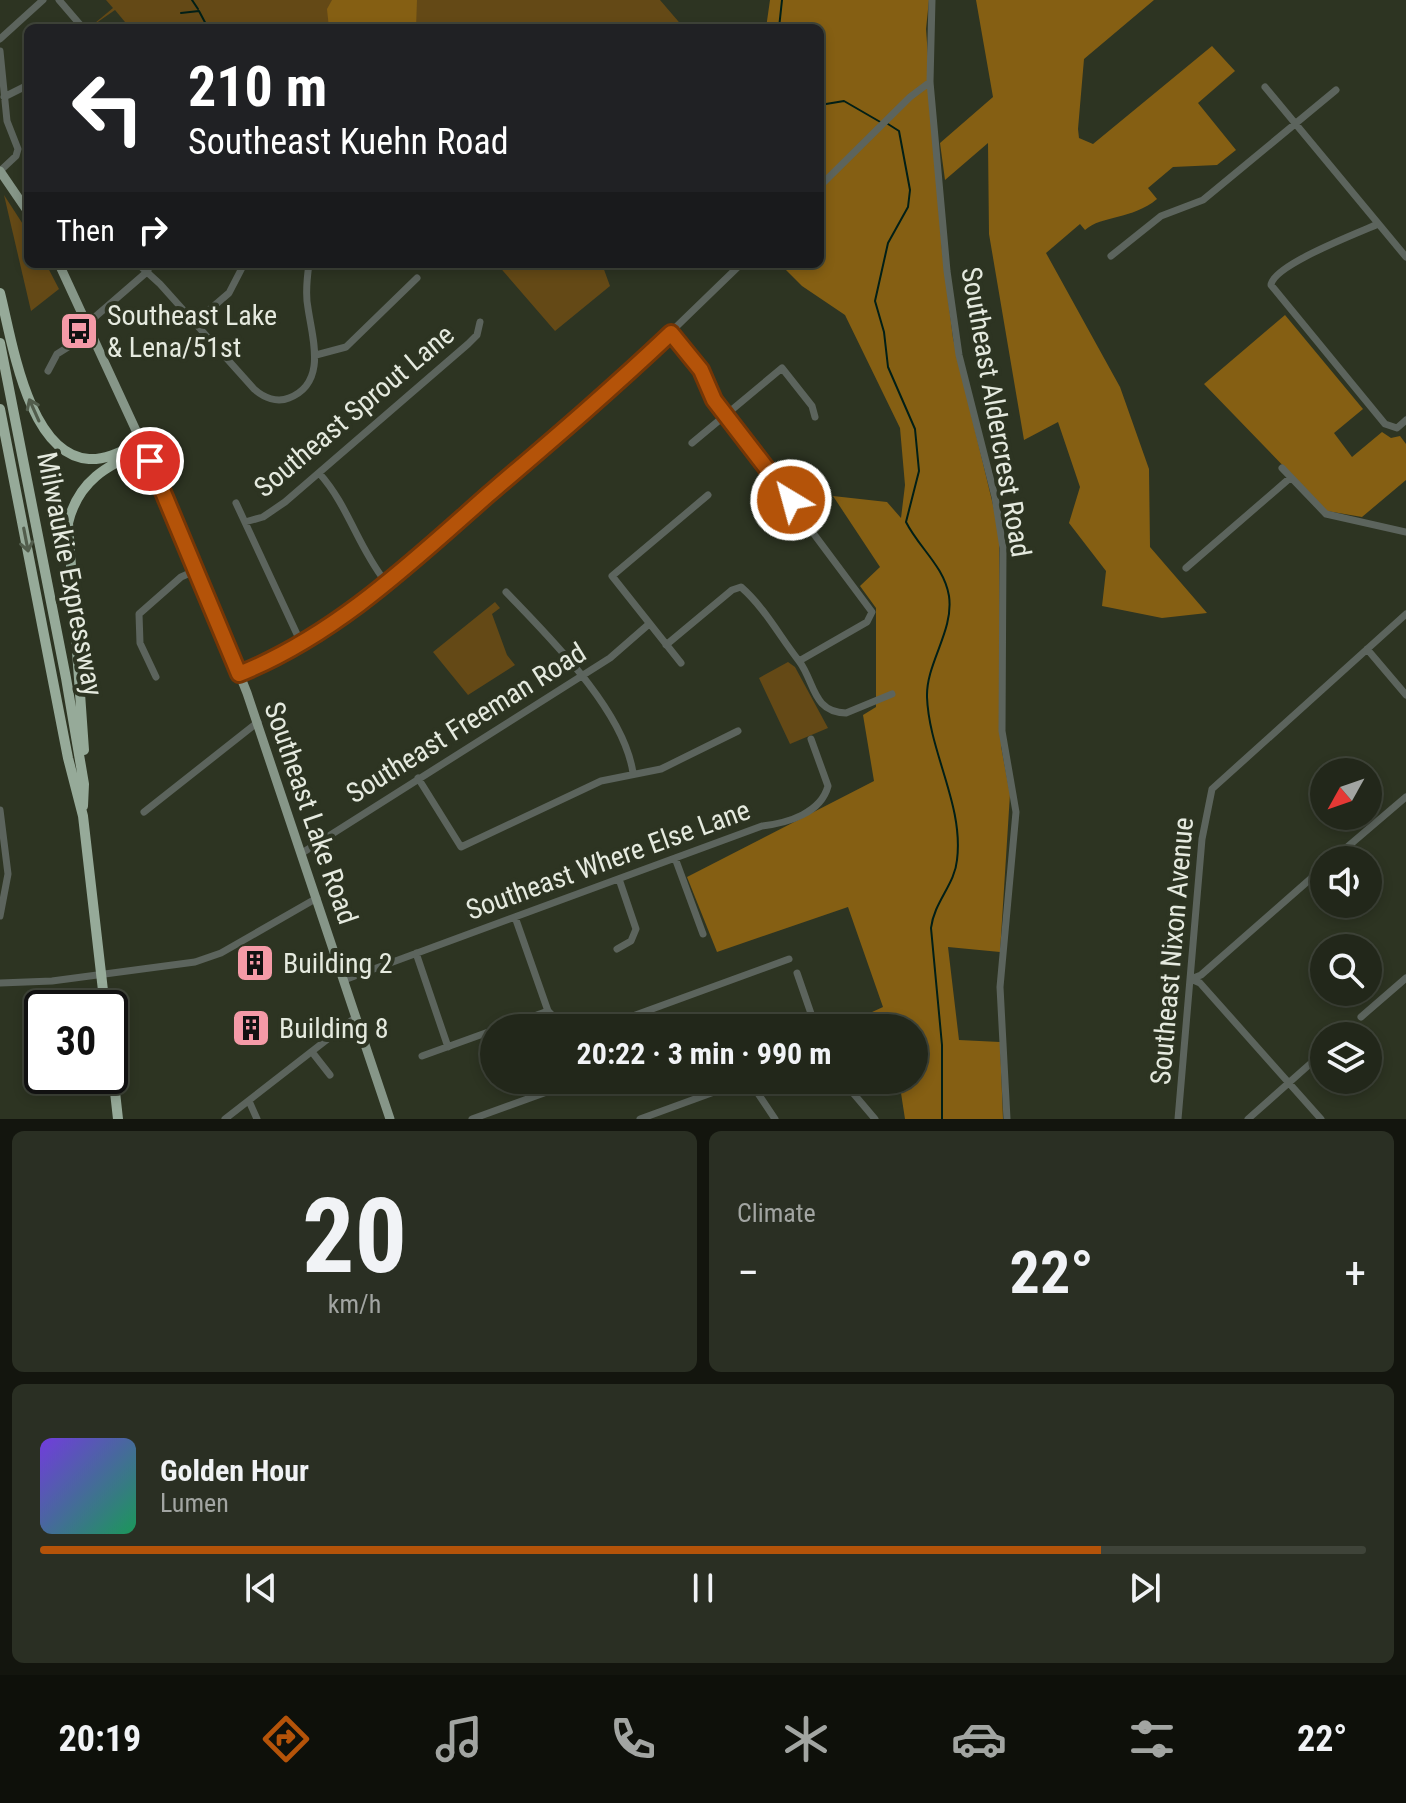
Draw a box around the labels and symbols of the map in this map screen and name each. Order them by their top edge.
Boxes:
street label: Southeast Aldercrest Road [954,264,1038,560]
place label: Southeast Lake & Lena/51st [107,299,277,364]
bus stop icon: Southeast Lake & Lena/51st [58,310,100,352]
street label: Southeast Sprout Lane [248,318,460,504]
one-way arrow [26,398,41,423]
pin [116,427,184,495]
street label: Milwaukie Expressway [30,449,110,699]
position arrow [749,458,833,542]
one-way arrow [19,527,34,553]
street label: Southeast Freeman Road [340,636,592,810]
street label: Southeast Lake Road [258,698,364,928]
north arrow [1310,758,1382,830]
street label: Southeast Where Else Lane [461,793,755,927]
street label: Southeast Nixon Avenue [1144,816,1200,1086]
building icon: Building 2 [234,942,276,984]
place label: Building 2 [283,947,393,980]
speed limit sign: 30 [24,990,128,1094]
building icon: Building 8 [230,1007,272,1049]
place label: Building 8 [279,1012,389,1045]

